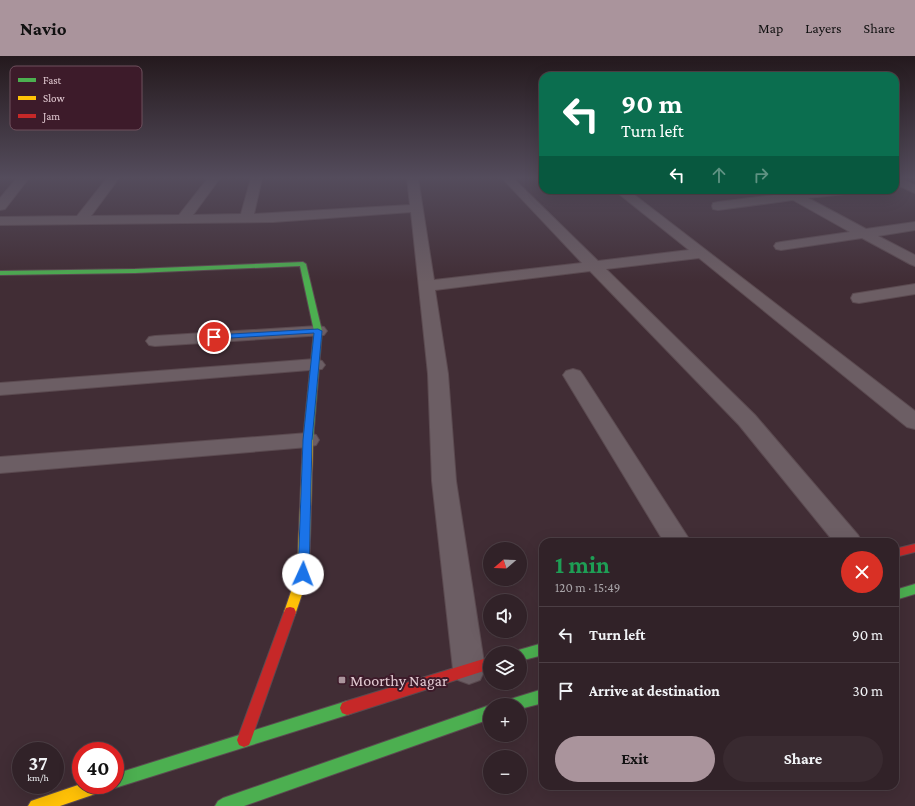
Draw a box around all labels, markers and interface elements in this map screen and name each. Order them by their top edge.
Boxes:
text: Navio [20,18,67,39]
text: Map [758,20,783,36]
text: Layers [805,20,842,36]
text: Share [864,20,895,36]
legend [10,66,142,130]
text: Fast [43,74,62,86]
icon: left [555,88,607,140]
text: 90 m [621,88,682,119]
text: Slow [43,92,65,104]
text: Jam [42,110,60,123]
text: Turn left [621,121,684,141]
icon: left [666,164,688,186]
icon: ahead [708,164,730,186]
icon: right [750,164,772,186]
pin [197,320,231,354]
icon: arrive [203,326,225,348]
north arrow [483,542,527,586]
map controls [483,542,527,794]
text: 1 min [555,551,610,578]
button: close [841,551,883,593]
position arrow [282,553,324,595]
text: 120 m · 15:49 [555,580,620,595]
button: sound [483,594,527,638]
icon: left [555,624,577,646]
text: Turn left [589,627,645,643]
text: 90 m [852,627,883,643]
button: layers [483,646,527,690]
place label: Moorthy Nagar [350,672,448,690]
marker: Moorthy Nagar [337,675,347,685]
icon: arrive [555,680,577,702]
text: Arrive at destination [589,683,720,699]
text: 30 m [853,683,883,699]
button: + [483,698,527,742]
button: Exit [555,736,715,782]
button: Share [723,736,883,782]
speed limit sign: 40 [72,742,124,794]
button: − [483,750,527,794]
text: 37 [28,752,48,774]
text: km/h [27,772,49,783]

